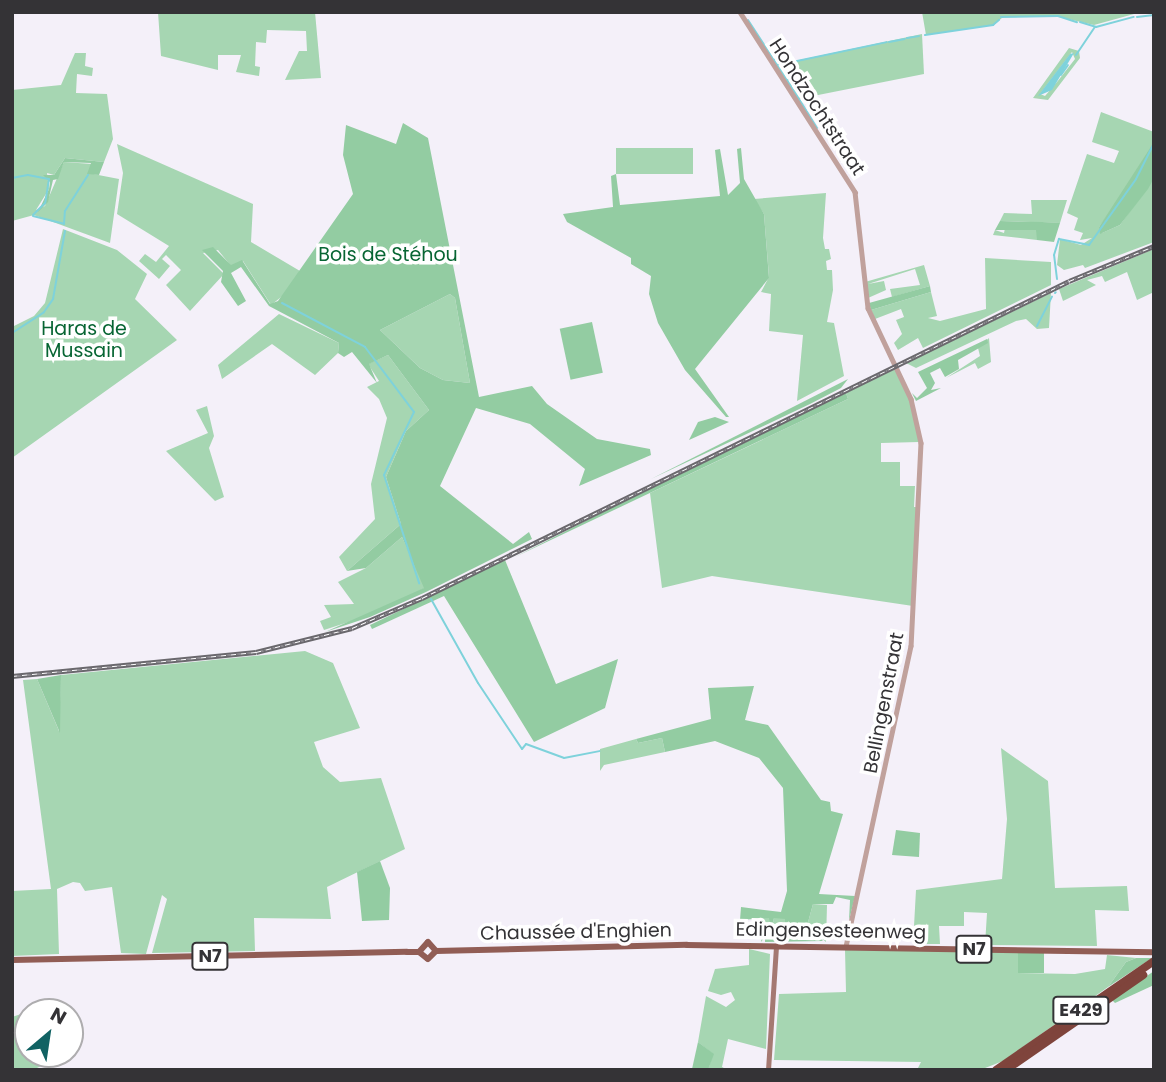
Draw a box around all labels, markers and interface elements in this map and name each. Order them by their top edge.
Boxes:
street label: Hondzochtstraat [764,34,870,180]
park label: Bois de Stéhou [318,244,458,266]
park label: Haras de Mussain [41,318,127,362]
street label: Bellingenstraat [859,631,909,775]
street label: Edingensesteenweg [735,918,927,944]
street label: Chaussée d'Enghien [480,919,672,945]
road number: N7 [955,934,993,964]
road number: N7 [191,942,229,971]
road number: E429 [1051,995,1111,1024]
north arrow [14,998,84,1068]
text: N [46,1001,71,1031]

